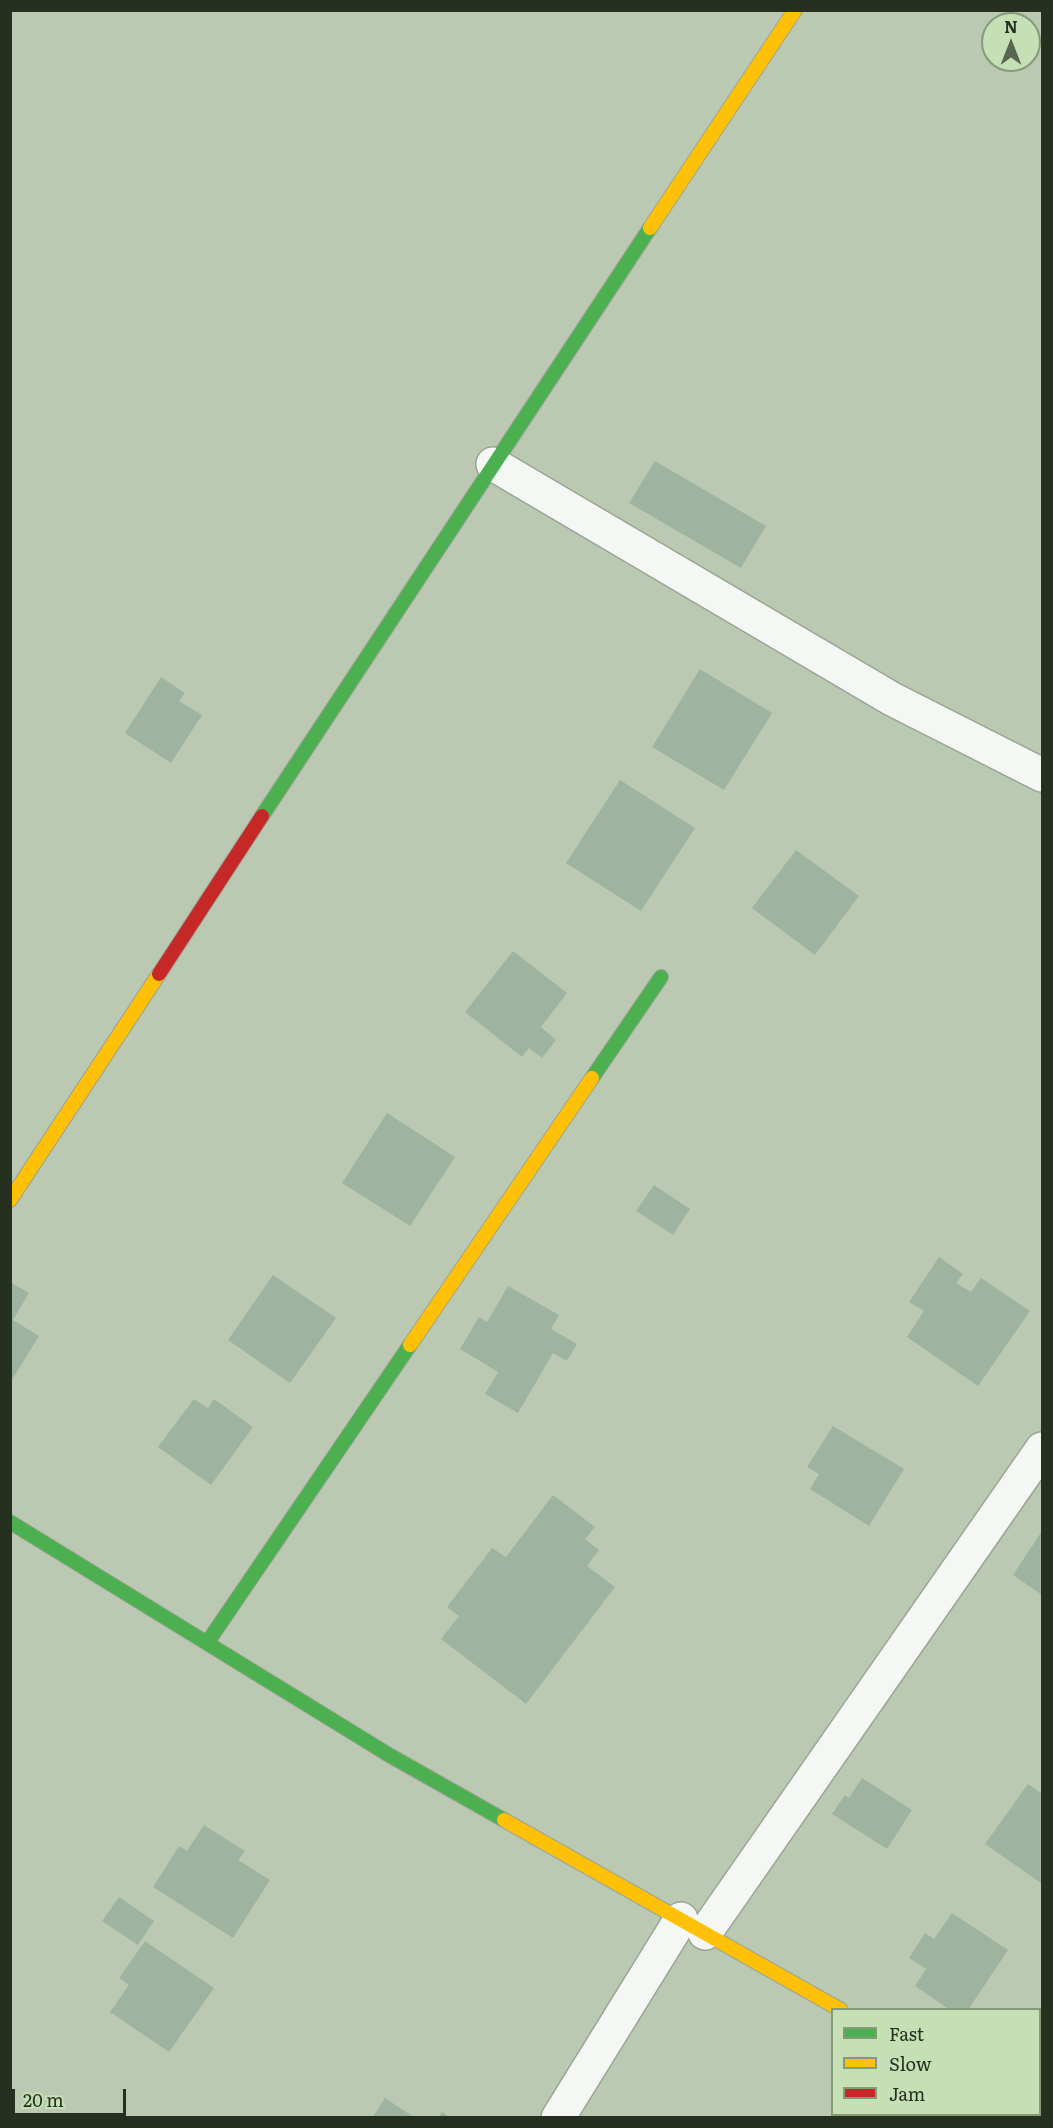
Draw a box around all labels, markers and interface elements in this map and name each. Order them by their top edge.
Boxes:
north arrow [981,12,1041,72]
text: N [1004,14,1018,38]
legend [831,2008,1041,2116]
text: Fast [889,2020,924,2047]
text: Slow [889,2050,931,2077]
scale bar [15,2077,129,2115]
text: Jam [889,2080,925,2107]
text: 20 m [23,2086,64,2113]

